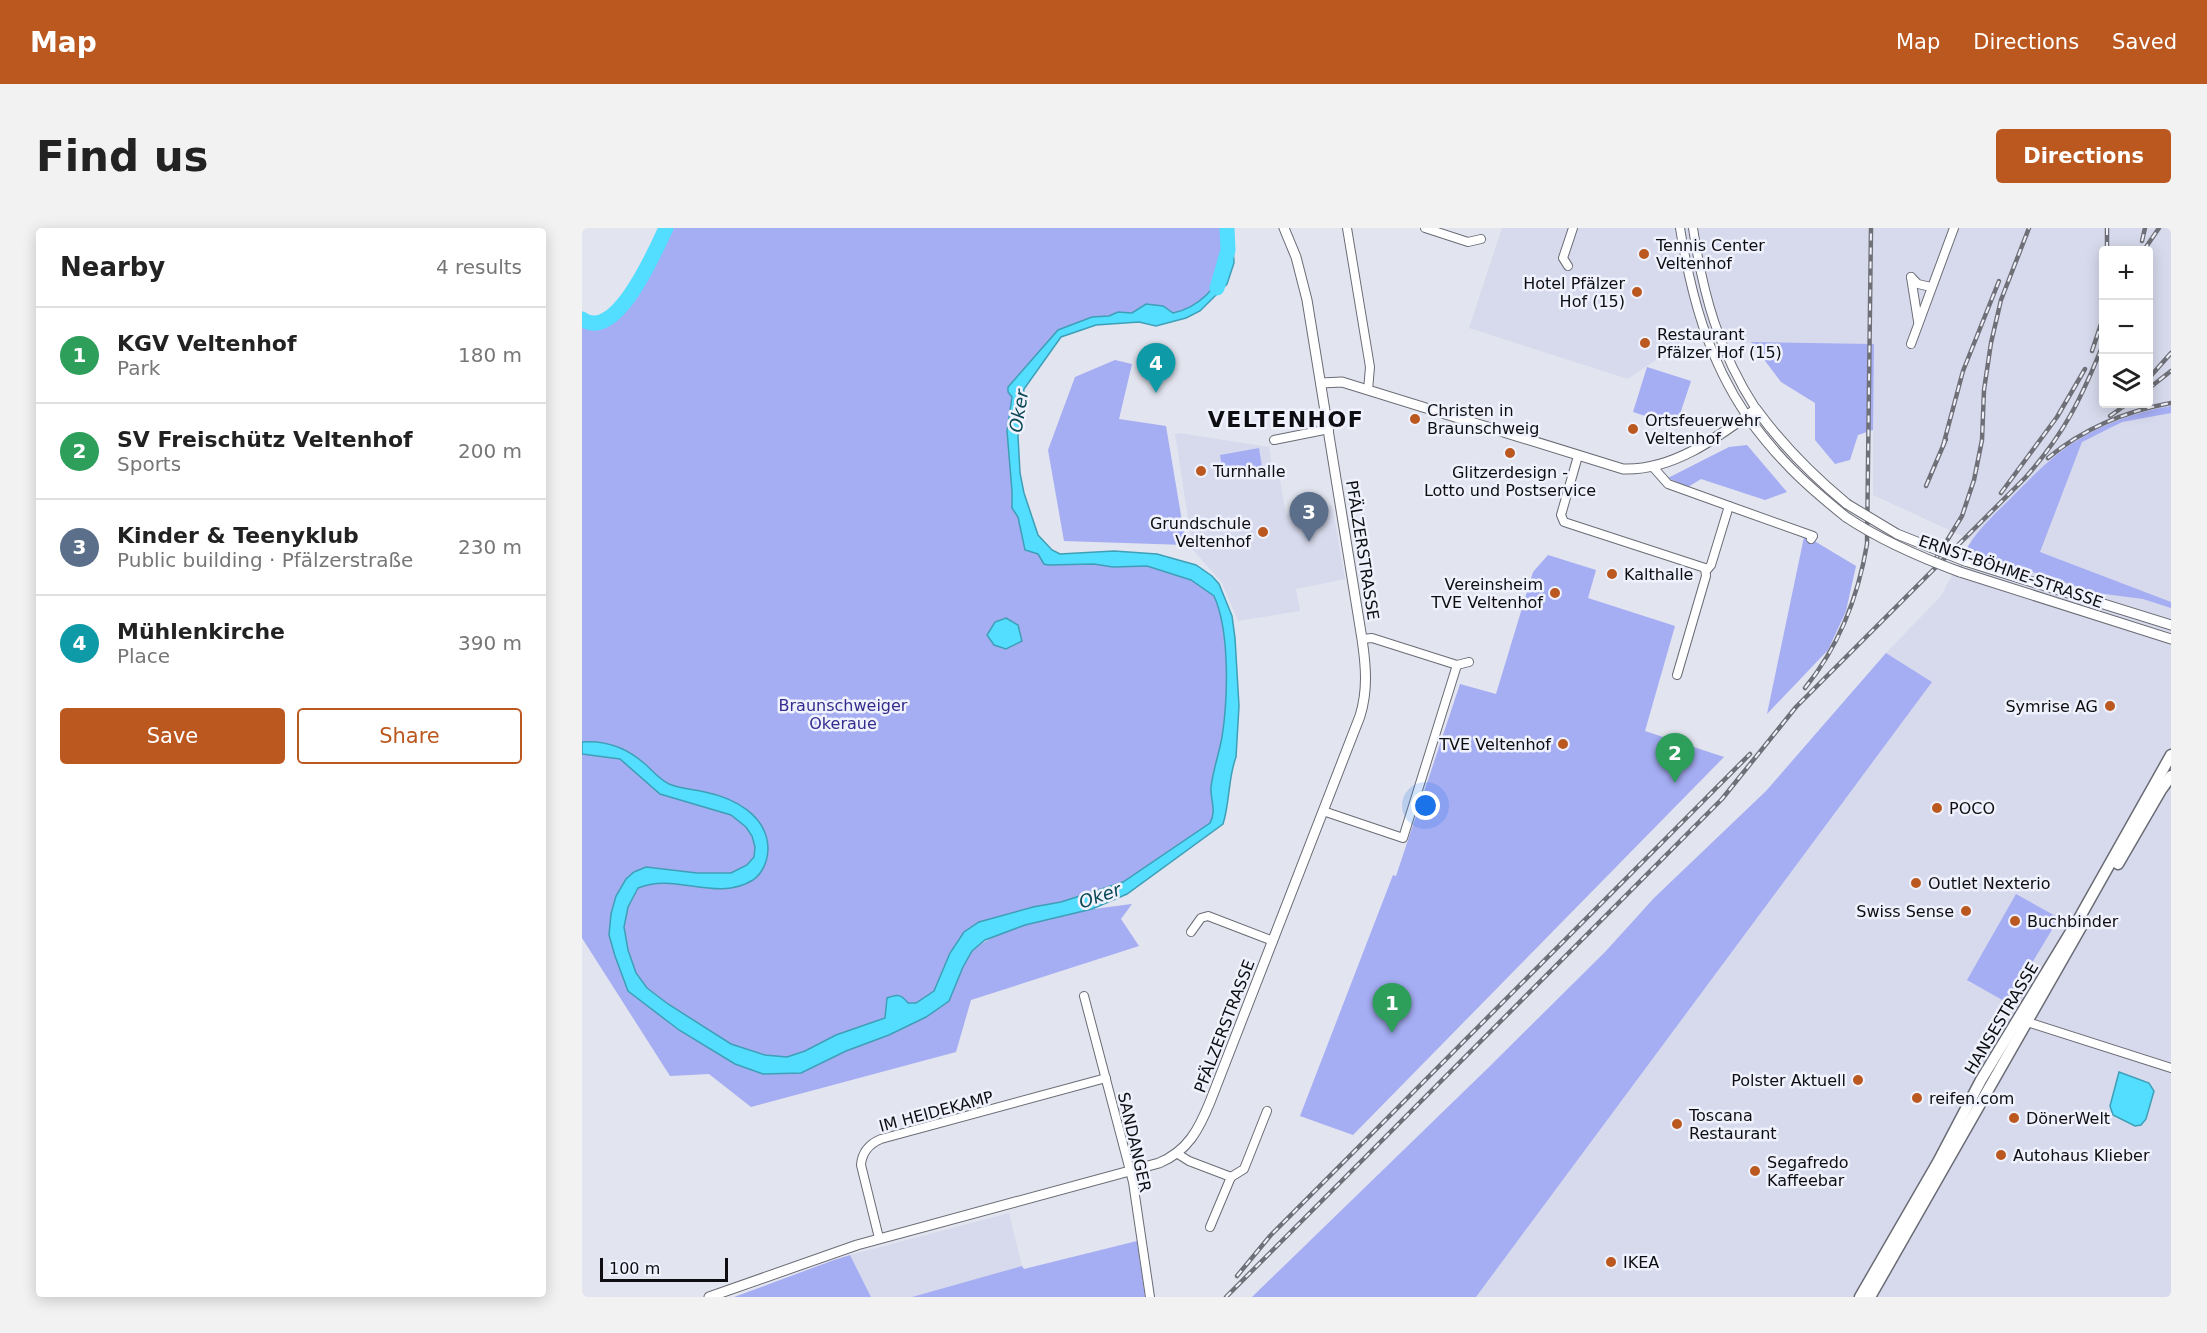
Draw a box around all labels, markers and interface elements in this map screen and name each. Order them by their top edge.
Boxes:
text: Map [30,26,97,59]
text: Map [1896,30,1940,54]
text: Directions [1973,30,2079,54]
text: Saved [2112,30,2177,54]
button: Directions [1996,129,2171,183]
text: Find us [36,132,209,181]
place label: Tennis Center Veltenhof [1655,236,1765,273]
map controls [2099,246,2153,408]
button: + [2099,246,2153,300]
marker: Tennis Center Veltenhof [1637,247,1651,261]
text: Nearby [60,252,165,282]
text: 4 results [436,255,522,279]
place label: Hotel Pfälzer Hof (15) [1523,274,1625,311]
marker: Hotel Pfälzer Hof (15) [1630,285,1644,299]
button: − [2099,300,2153,354]
place label: Restaurant Pfälzer Hof (15) [1657,325,1782,362]
text: KGV Veltenhof [117,331,297,356]
marker: Restaurant Pfälzer Hof (15) [1638,336,1652,350]
text: 1 [73,343,86,367]
text: 180 m [458,343,522,367]
pin: 4 [1136,344,1176,393]
button: layers [2099,354,2153,408]
text: Park [117,356,160,380]
water label: Oker [1005,386,1032,434]
place label: Christen in Braunschweig [1427,401,1539,438]
district label: VELTENHOF [1208,407,1364,432]
place label: Ortsfeuerwehr Veltenhof [1645,411,1761,448]
marker: Christen in Braunschweig [1408,412,1422,426]
marker: Ortsfeuerwehr Veltenhof [1626,422,1640,436]
text: SV Freischütz Veltenhof [117,427,413,452]
text: 2 [73,439,86,463]
text: 200 m [458,439,522,463]
marker: Glitzerdesign - Lotto und Postservice [1503,446,1517,460]
text: Sports [117,452,181,476]
place label: Turnhalle [1212,462,1286,481]
place label: Glitzerdesign - Lotto und Postservice [1424,463,1596,500]
marker: Turnhalle [1194,464,1208,478]
street label: PFÄLZERSTRASSE [1342,479,1383,621]
pin: 3 [1290,492,1328,542]
place label: Grundschule Veltenhof [1150,514,1251,551]
text: Kinder & Teenyklub [117,523,359,548]
marker: Grundschule Veltenhof [1256,525,1270,539]
street label: ERNST-BÖHME-STRASSE [1916,531,2105,612]
text: 3 [73,535,86,559]
text: 230 m [458,535,522,559]
text: Public building · Pfälzerstraße [117,548,413,572]
place label: Kalthalle [1624,565,1693,584]
marker: Kalthalle [1605,567,1619,581]
place label: Vereinsheim TVE Veltenhof [1430,575,1543,612]
marker: Vereinsheim TVE Veltenhof [1548,586,1562,600]
text: Mühlenkirche [117,619,285,644]
text: 4 [73,631,86,655]
text: 390 m [458,631,522,655]
text: Place [117,644,170,668]
park label: Braunschweiger Okeraue [779,696,908,733]
place label: Symrise AG [2005,697,2098,716]
marker: Symrise AG [2103,699,2117,713]
button: Save [60,708,285,764]
button: Share [297,708,522,764]
pin: 2 [1656,734,1694,783]
place label: TVE Veltenhof [1438,735,1551,754]
marker: TVE Veltenhof [1556,737,1570,751]
your location [1411,791,1440,820]
place label: POCO [1949,799,1995,818]
marker: POCO [1930,801,1944,815]
place label: Outlet Nexterio [1928,874,2051,893]
marker: Outlet Nexterio [1909,876,1923,890]
water label: Oker [1076,878,1125,912]
place label: Swiss Sense [1856,902,1954,921]
marker: Swiss Sense [1959,904,1973,918]
place label: Buchbinder [2027,912,2119,931]
marker: Buchbinder [2008,914,2022,928]
street label: PFÄLZERSTRASSE [1190,957,1259,1095]
street label: HANSESTRASSE [1961,959,2042,1078]
pin: 1 [1372,984,1412,1033]
place label: Polster Aktuell [1731,1071,1846,1090]
marker: Polster Aktuell [1851,1073,1865,1087]
street label: IM HEIDEKAMP [877,1087,996,1136]
place label: reifen.com [1929,1089,2014,1108]
street label: SANDANGER [1114,1090,1155,1194]
marker: reifen.com [1910,1091,1924,1105]
place label: Toscana Restaurant [1688,1106,1777,1143]
place label: DönerWelt [2026,1109,2110,1128]
marker: DönerWelt [2007,1111,2021,1125]
marker: Toscana Restaurant [1670,1117,1684,1131]
place label: Autohaus Klieber [2013,1146,2150,1165]
marker: Autohaus Klieber [1994,1148,2008,1162]
place label: Segafredo Kaffeebar [1767,1153,1849,1190]
marker: Segafredo Kaffeebar [1748,1164,1762,1178]
place label: IKEA [1623,1253,1659,1272]
scale bar [600,1255,728,1282]
marker: IKEA [1604,1255,1618,1269]
text: 100 m [609,1259,660,1278]

